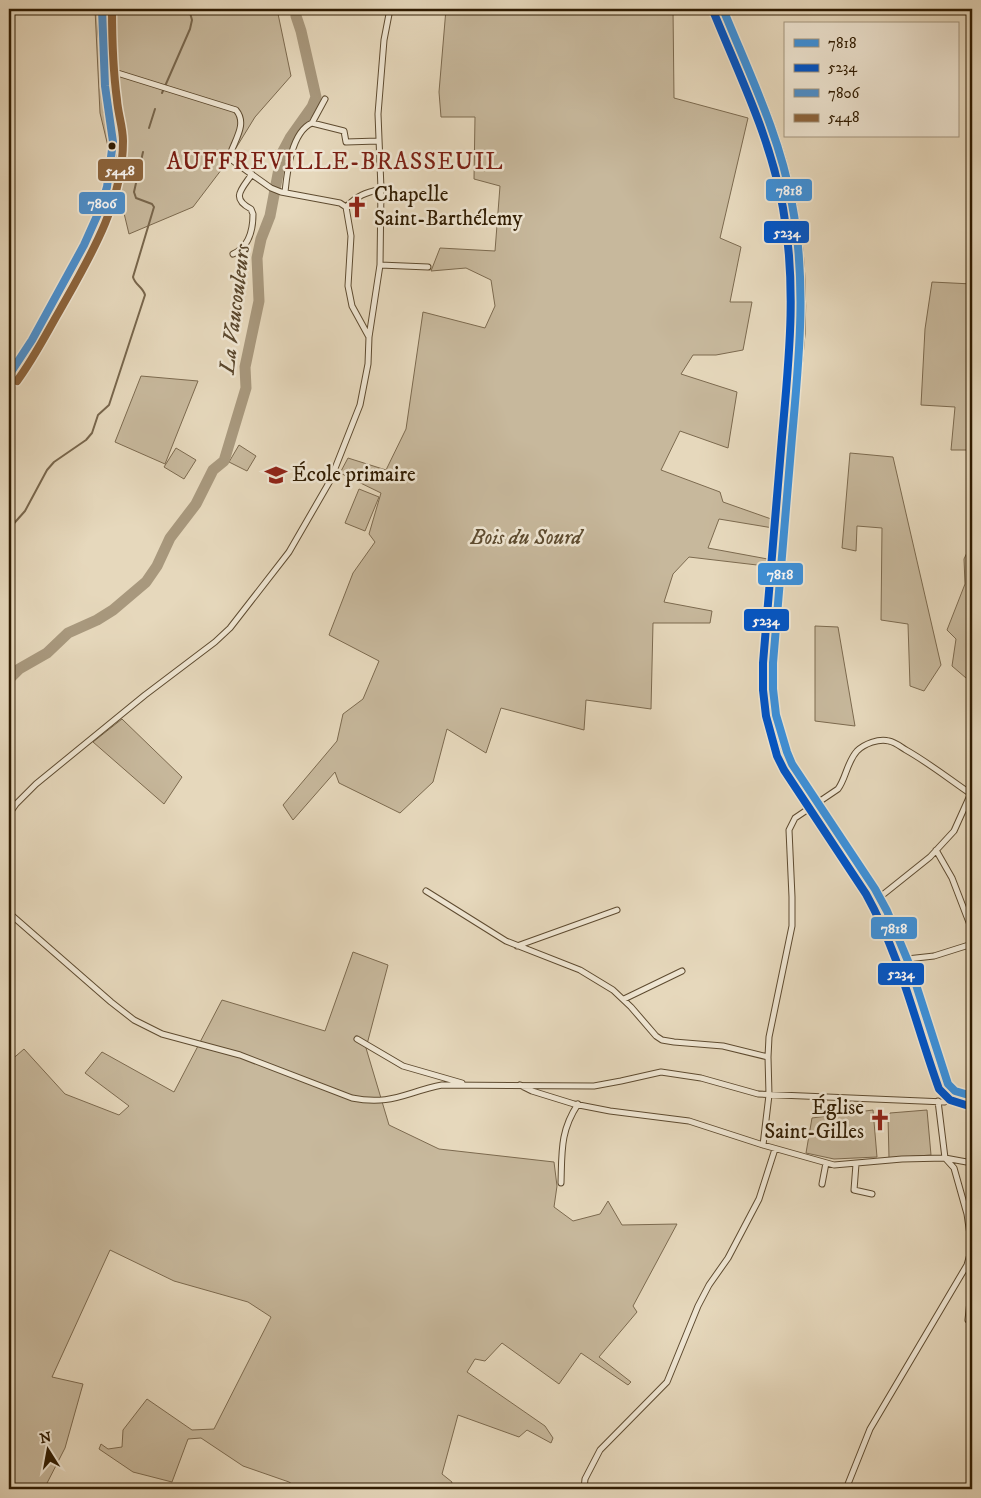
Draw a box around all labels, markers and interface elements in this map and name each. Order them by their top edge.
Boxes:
legend [784,22,958,138]
text: 7818 [828,34,856,53]
text: 5234 [828,58,857,77]
text: 7806 [828,84,860,103]
text: 5448 [828,108,859,127]
unlabelled marker [107,141,117,151]
district label: AUFFREVILLE-BRASSEUIL [166,147,504,177]
line badge: 5448 [97,158,144,182]
text: 5448 [104,162,135,180]
line badge: 7818 [765,178,813,202]
place label: Chapelle Saint-Barthélemy [374,182,523,232]
text: 7818 [776,182,802,200]
line badge: 7806 [78,191,126,215]
church icon: Chapelle Saint-Barthélemy [344,194,370,220]
text: 7806 [87,195,117,213]
line badge: 5234 [763,220,810,244]
text: 5234 [772,224,801,242]
water label: La Vaucouleurs [213,241,256,377]
place label: École primaire [292,461,416,488]
school or university icon: École primaire [263,462,289,488]
park label: Bois du Sourd [470,525,584,551]
line badge: 7818 [757,562,804,586]
text: 7818 [767,566,793,584]
line badge: 5234 [743,608,790,632]
text: 5234 [751,612,780,630]
line badge: 7818 [870,916,918,940]
text: 7818 [881,920,907,938]
line badge: 5234 [877,962,925,986]
text: 5234 [886,965,915,983]
place label: Église Saint-Gilles [764,1094,864,1145]
church icon: Église Saint-Gilles [867,1107,893,1133]
north arrow [22,1426,72,1476]
text: N [38,1428,54,1448]

